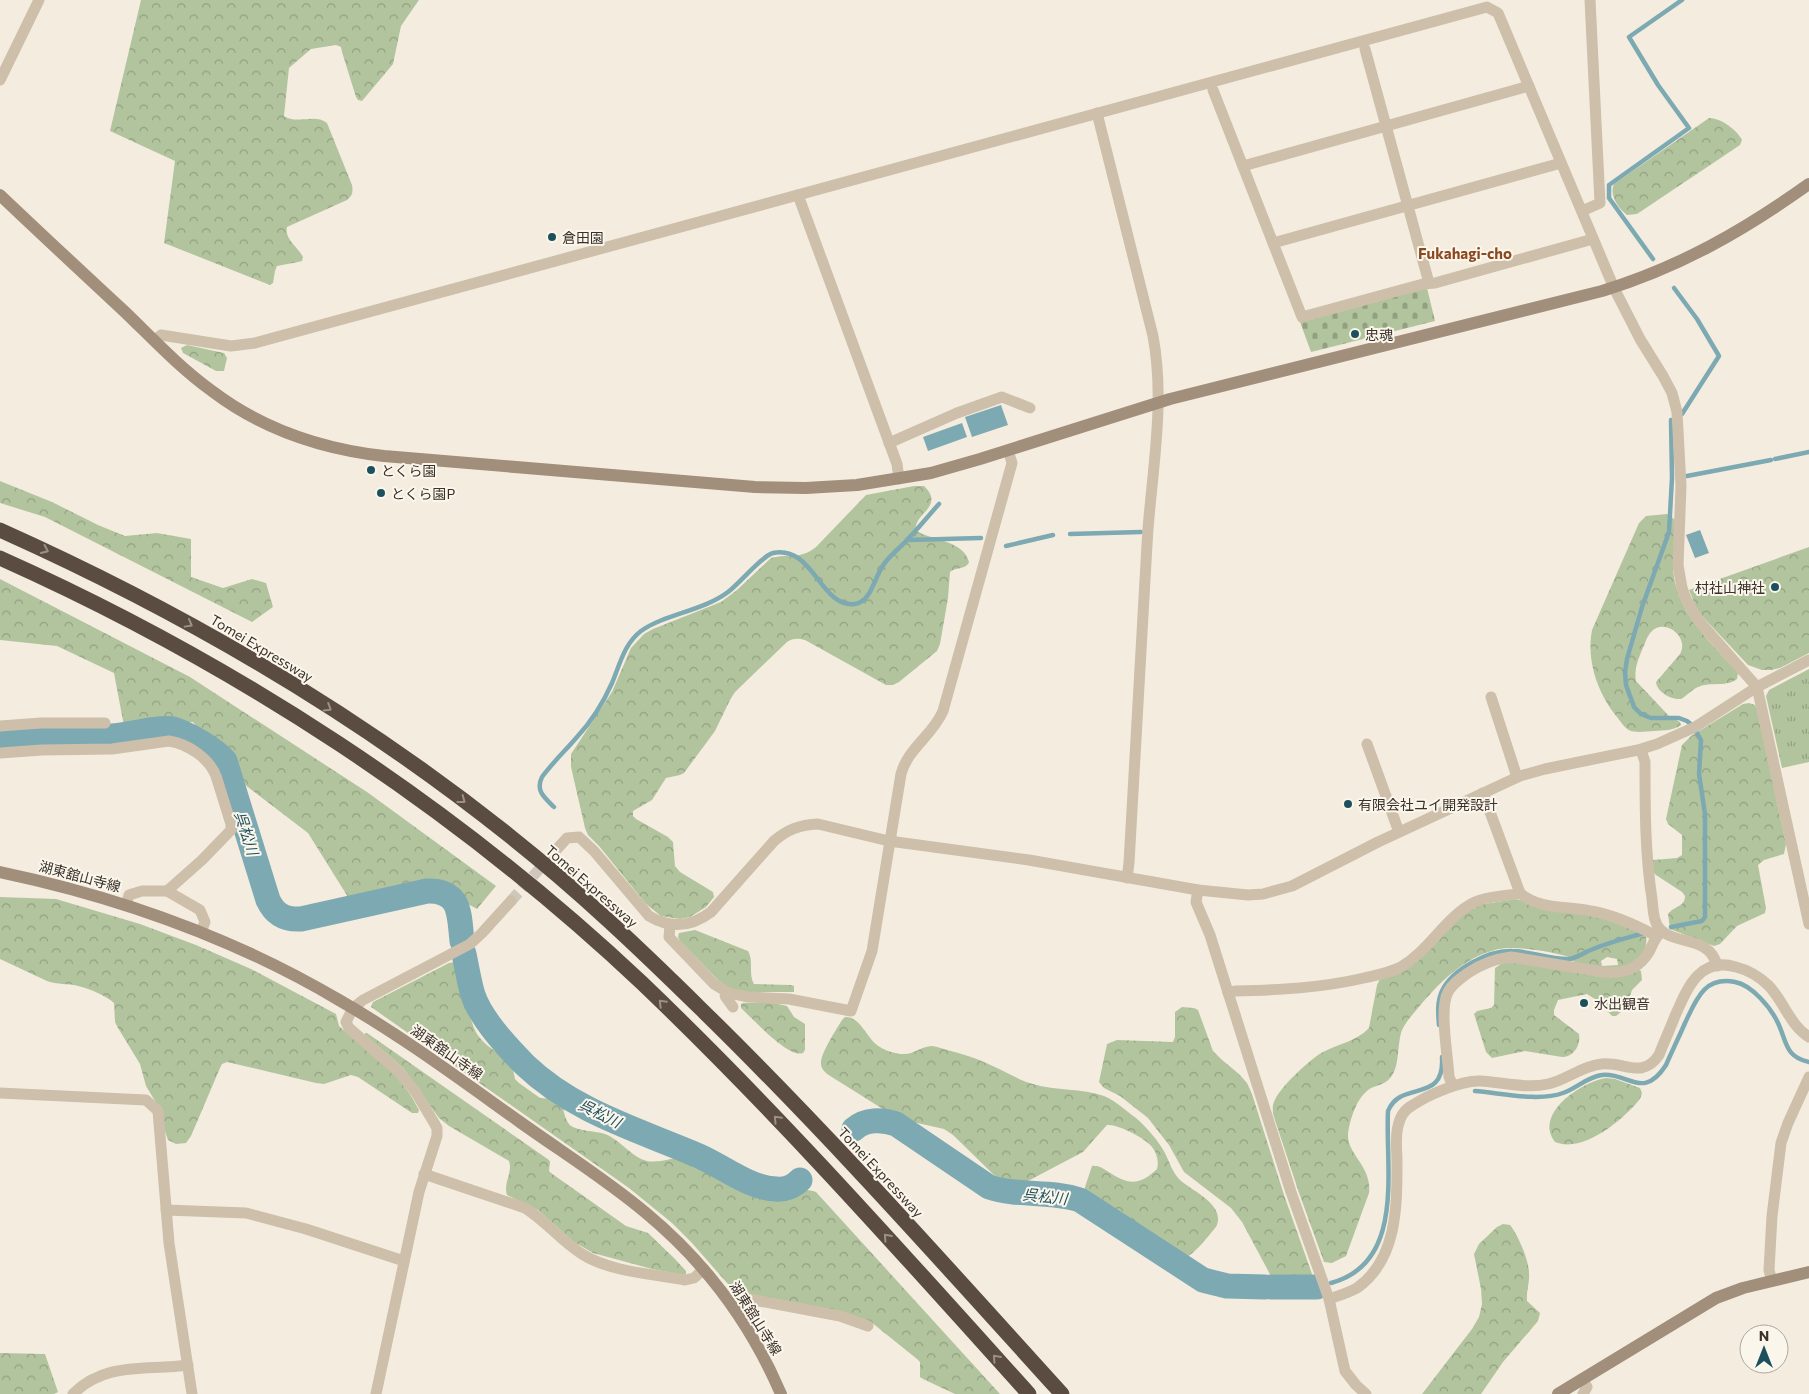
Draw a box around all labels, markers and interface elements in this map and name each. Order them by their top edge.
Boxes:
place label: 倉田園 [562,229,604,246]
marker: 倉田園 [546,231,558,243]
district label: Fukahagi-cho [1418,244,1512,262]
place label: 忠魂 [1365,326,1393,343]
marker: 忠魂 [1349,328,1361,340]
place label: とくら園 [381,462,437,479]
marker: とくら園 [365,464,377,476]
place label: とくら園P [391,485,456,502]
marker: とくら園P [375,487,387,499]
one-way arrow [39,543,48,553]
place label: 村社山神社 [1695,579,1765,596]
marker: 村社山神社 [1769,581,1781,593]
street label: Tomei Expressway [207,611,317,685]
one-way arrow [184,618,193,628]
one-way arrow [323,701,332,711]
one-way arrow [456,794,466,803]
place label: 有限会社ユイ開発設計 [1358,796,1498,813]
marker: 有限会社ユイ開発設計 [1342,798,1354,810]
water label: 呉松川 [231,809,263,859]
street label: Tomei Expressway [542,841,642,931]
street label: 湖東舘山寺線 [37,857,123,895]
place label: 水出観音 [1594,995,1650,1012]
marker: 水出観音 [1578,997,1590,1009]
one-way arrow [659,1000,668,1009]
street label: 湖東舘山寺線 [408,1021,486,1083]
water label: 呉松川 [576,1095,626,1132]
one-way arrow [774,1115,783,1124]
street label: Tomei Expressway [835,1123,927,1221]
water label: 呉松川 [1022,1185,1070,1208]
one-way arrow [884,1234,893,1243]
street label: 湖東舘山寺線 [727,1278,785,1358]
north arrow [1739,1324,1789,1374]
text: N [1759,1327,1769,1344]
one-way arrow [993,1354,1002,1363]

